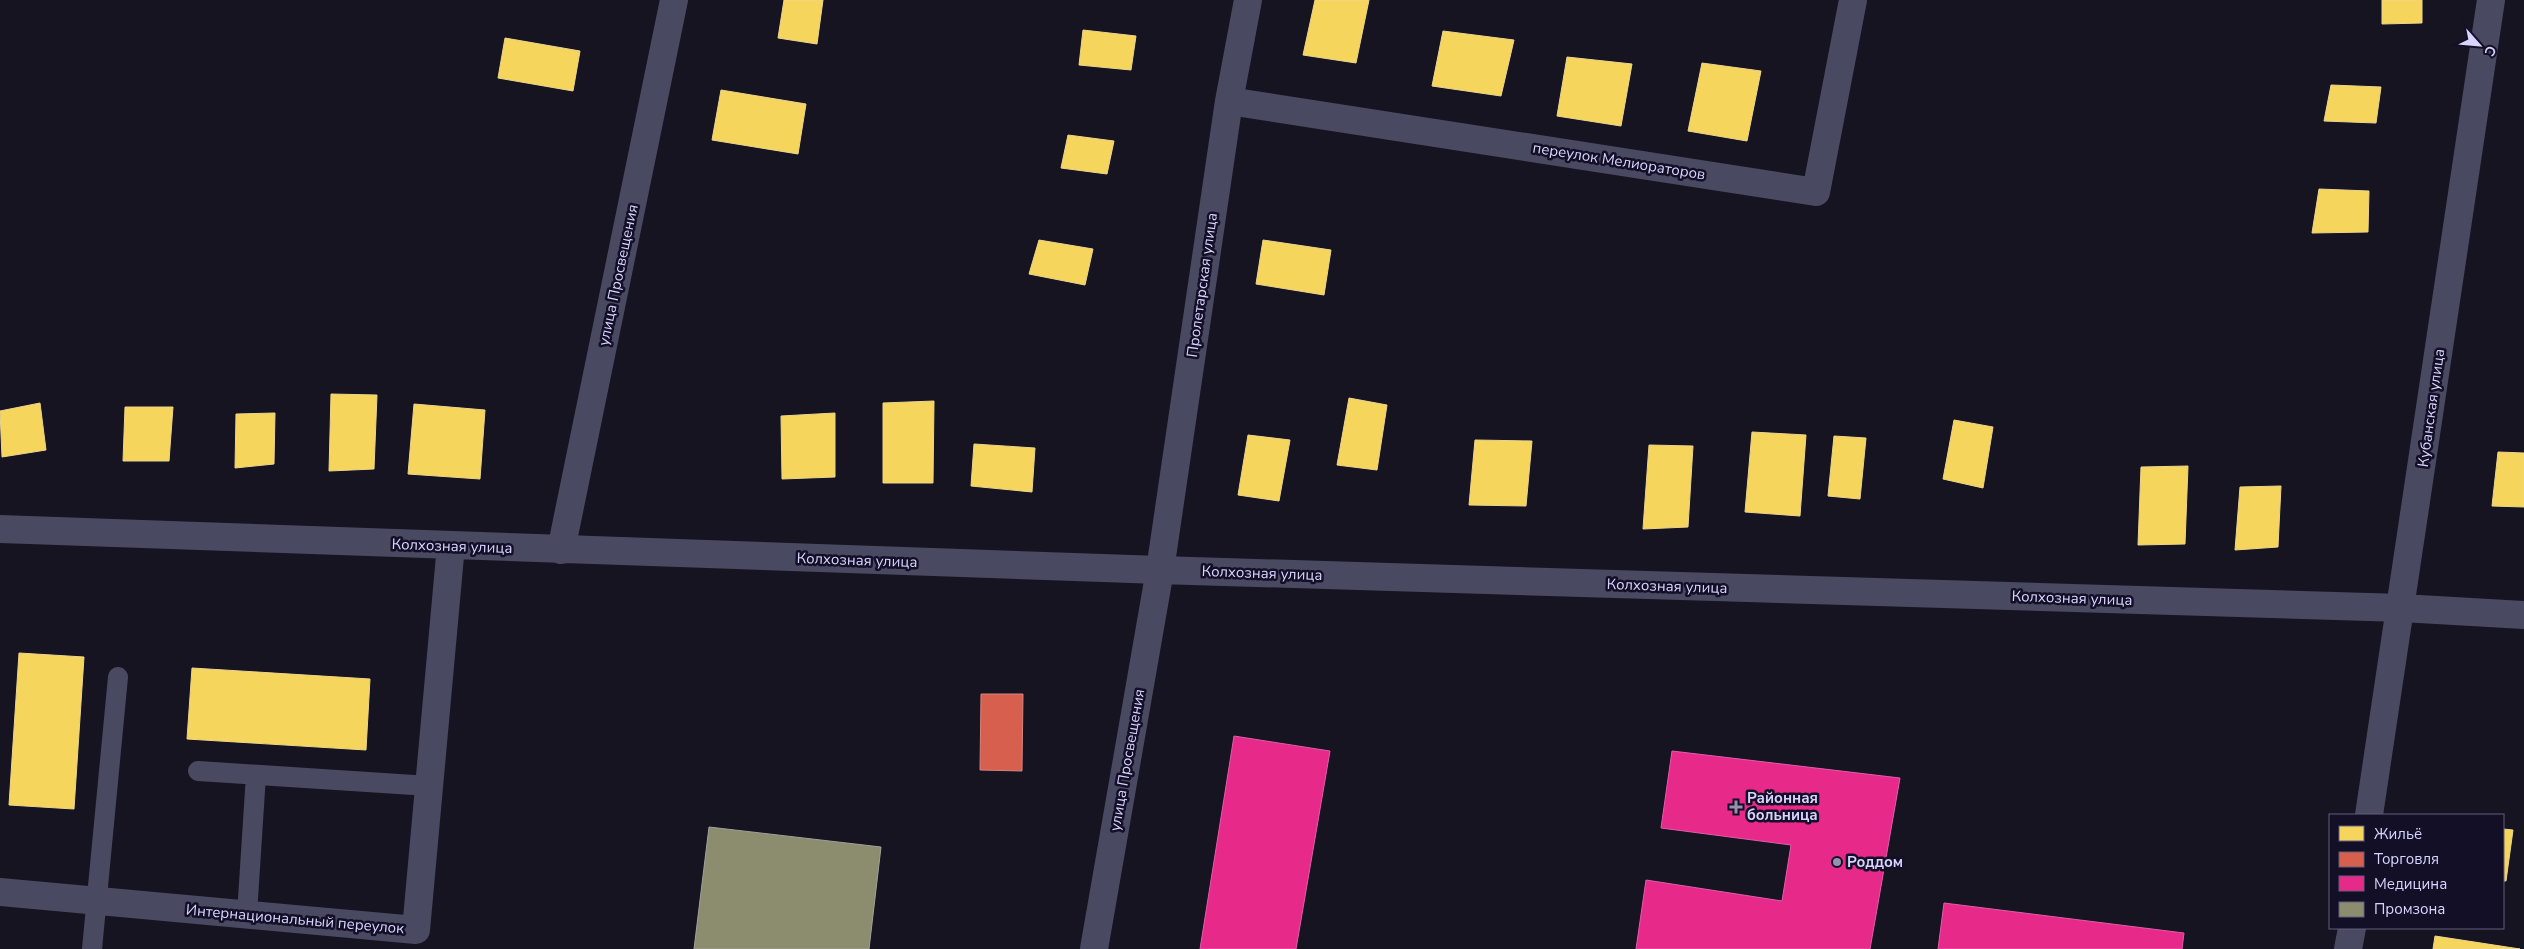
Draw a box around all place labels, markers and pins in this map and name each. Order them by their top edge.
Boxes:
place label: Районная больница [1747,788,1818,825]
marker: Районная больница [1729,800,1743,814]
place label: Роддом [1847,852,1903,872]
marker: Роддом [1831,856,1843,868]

